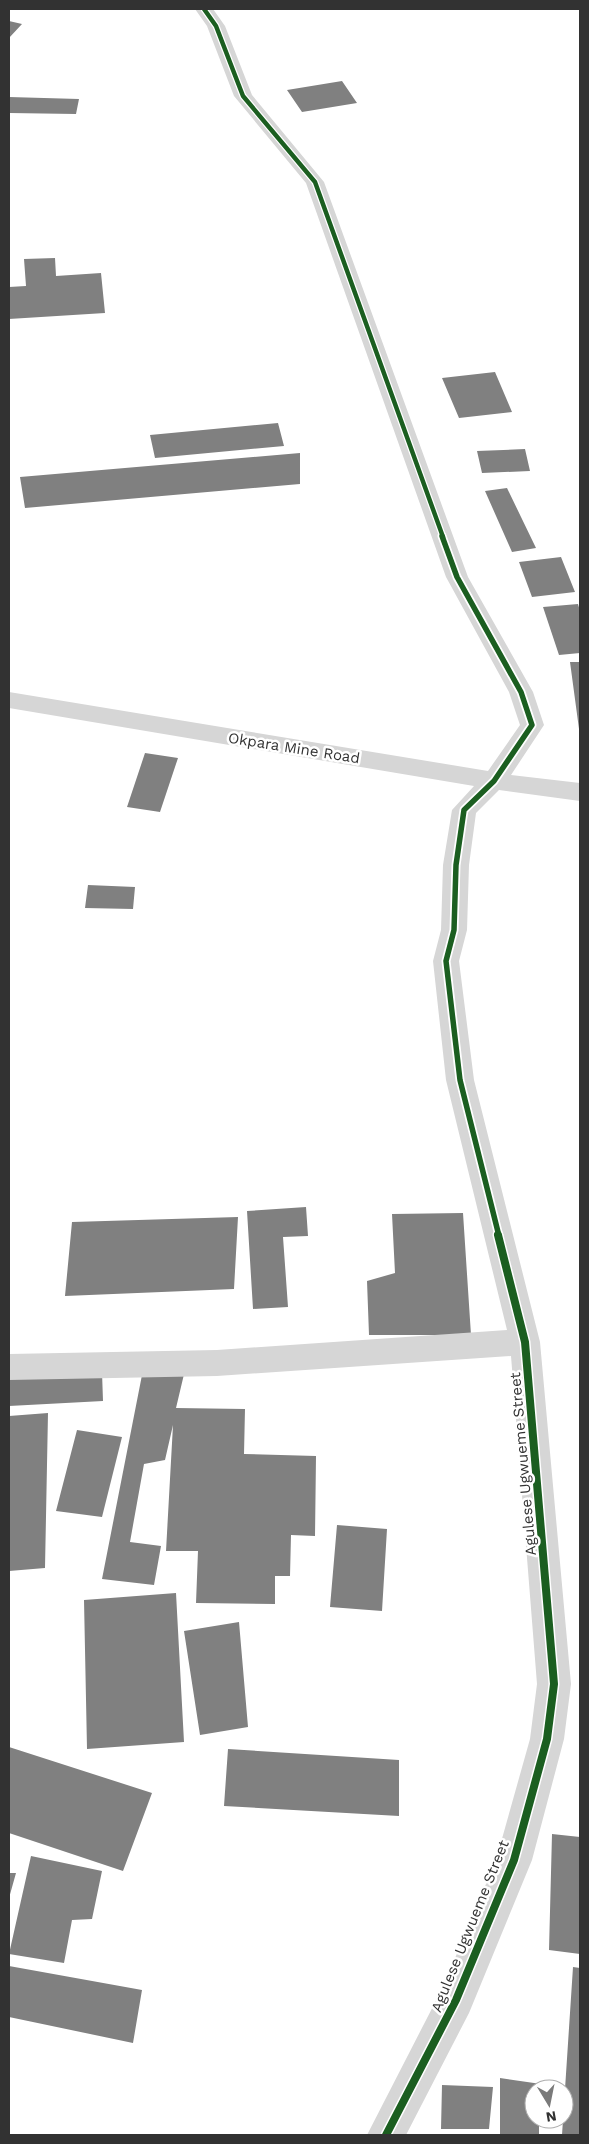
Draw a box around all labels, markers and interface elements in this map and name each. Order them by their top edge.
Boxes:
street label: Okpara Mine Road [227,729,361,767]
street label: Agulese Ugwueme Street [506,1371,540,1556]
street label: Agulese Ugwueme Street [427,1837,513,2015]
north arrow [524,2079,574,2129]
text: N [545,2108,558,2126]

